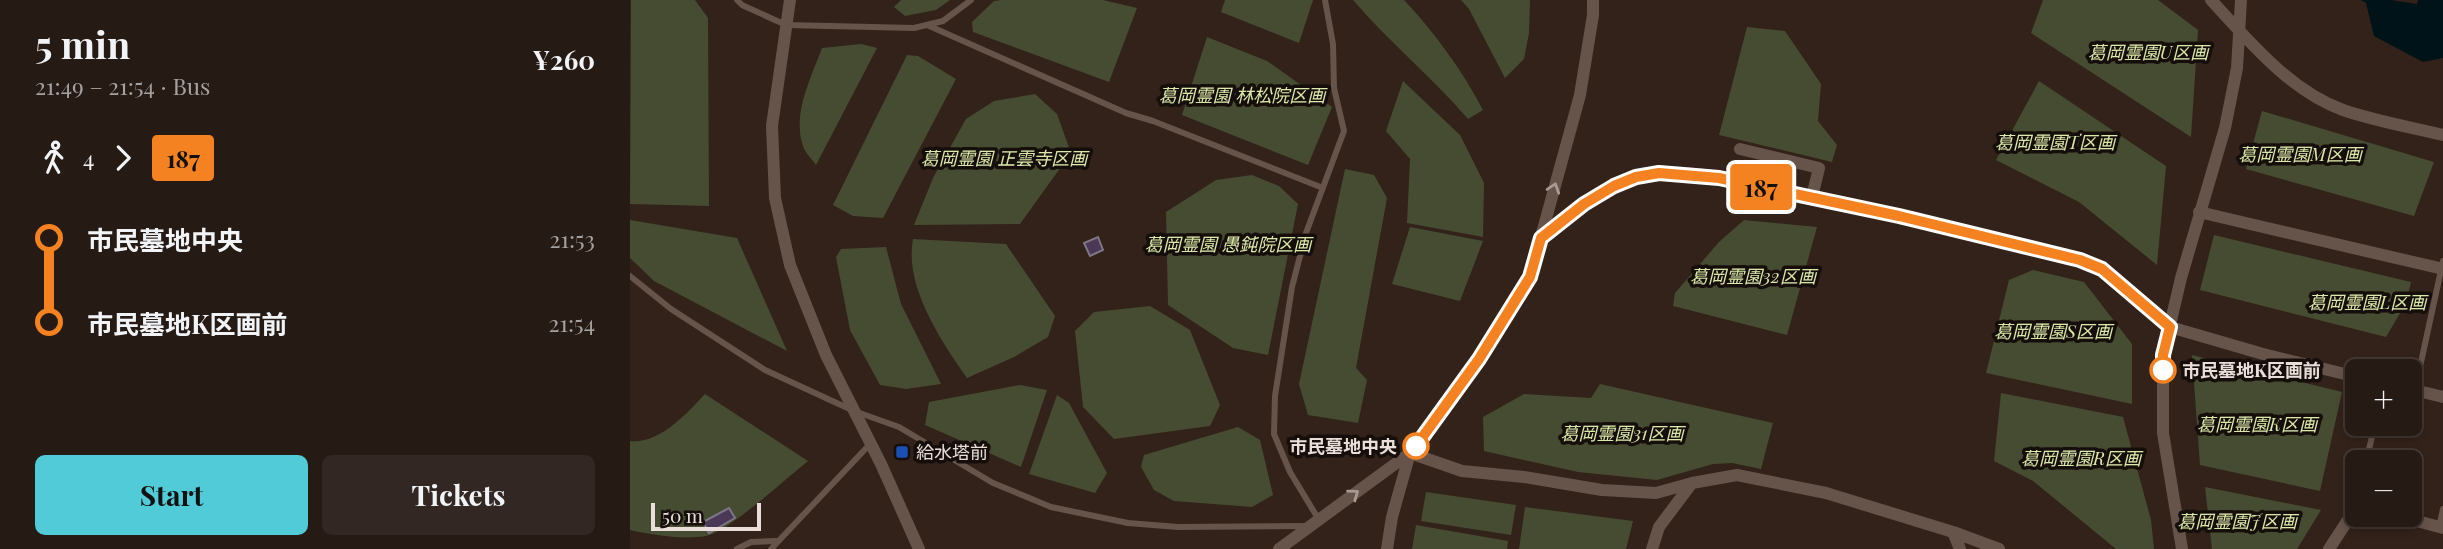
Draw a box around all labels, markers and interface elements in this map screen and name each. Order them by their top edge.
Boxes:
text: 5 min [35,18,130,69]
park label: 葛岡霊園U区画 [2088,40,2211,64]
text: ¥260 [532,42,595,77]
text: 21:49 – 21:54 · Bus [35,70,210,101]
park label: 葛岡霊園 林松院区画 [1159,83,1328,107]
park label: 葛岡霊園T区画 [1995,130,2118,154]
icon: walk [35,139,73,177]
icon: forward [104,139,142,177]
text: 4 [83,142,94,173]
text: 187 [166,142,200,174]
park label: 葛岡霊園M区画 [2238,142,2365,166]
park label: 葛岡霊園 正雲寺区画 [921,146,1090,170]
line badge: 187 [1721,164,1801,210]
text: 187 [1744,171,1778,203]
one-way arrow [1546,183,1561,195]
text: 市民墓地中央 [87,222,243,257]
text: 21:53 [549,223,595,254]
park label: 葛岡霊園 愚鈍院区画 [1145,232,1314,256]
park label: 葛岡霊園32区画 [1690,264,1819,288]
park label: 葛岡霊園L区画 [2308,290,2429,314]
text: 市民墓地K区画前 [87,306,288,341]
text: 21:54 [548,307,595,338]
park label: 葛岡霊園S区画 [1994,319,2115,343]
marker: 市民墓地K区画前 [2150,357,2176,383]
place label: 市民墓地K区画前 [2182,358,2321,382]
map controls [2345,359,2422,527]
button: + [2345,359,2422,436]
park label: 葛岡霊園K区画 [2197,412,2320,436]
park label: 葛岡霊園31区画 [1561,421,1686,445]
marker: 市民墓地中央 [1403,433,1429,459]
place label: 市民墓地中央 [1289,434,1397,458]
place label: 給水塔前 [916,440,988,464]
marker: 給水塔前 [894,444,910,460]
park label: 葛岡霊園R区画 [2021,446,2144,470]
button: − [2345,450,2422,527]
button: Start [35,455,308,535]
button: Tickets [322,455,595,535]
one-way arrow [1346,489,1359,502]
scale bar [651,500,761,532]
text: 50 m [662,502,703,528]
park label: 葛岡霊園J区画 [2177,509,2300,533]

